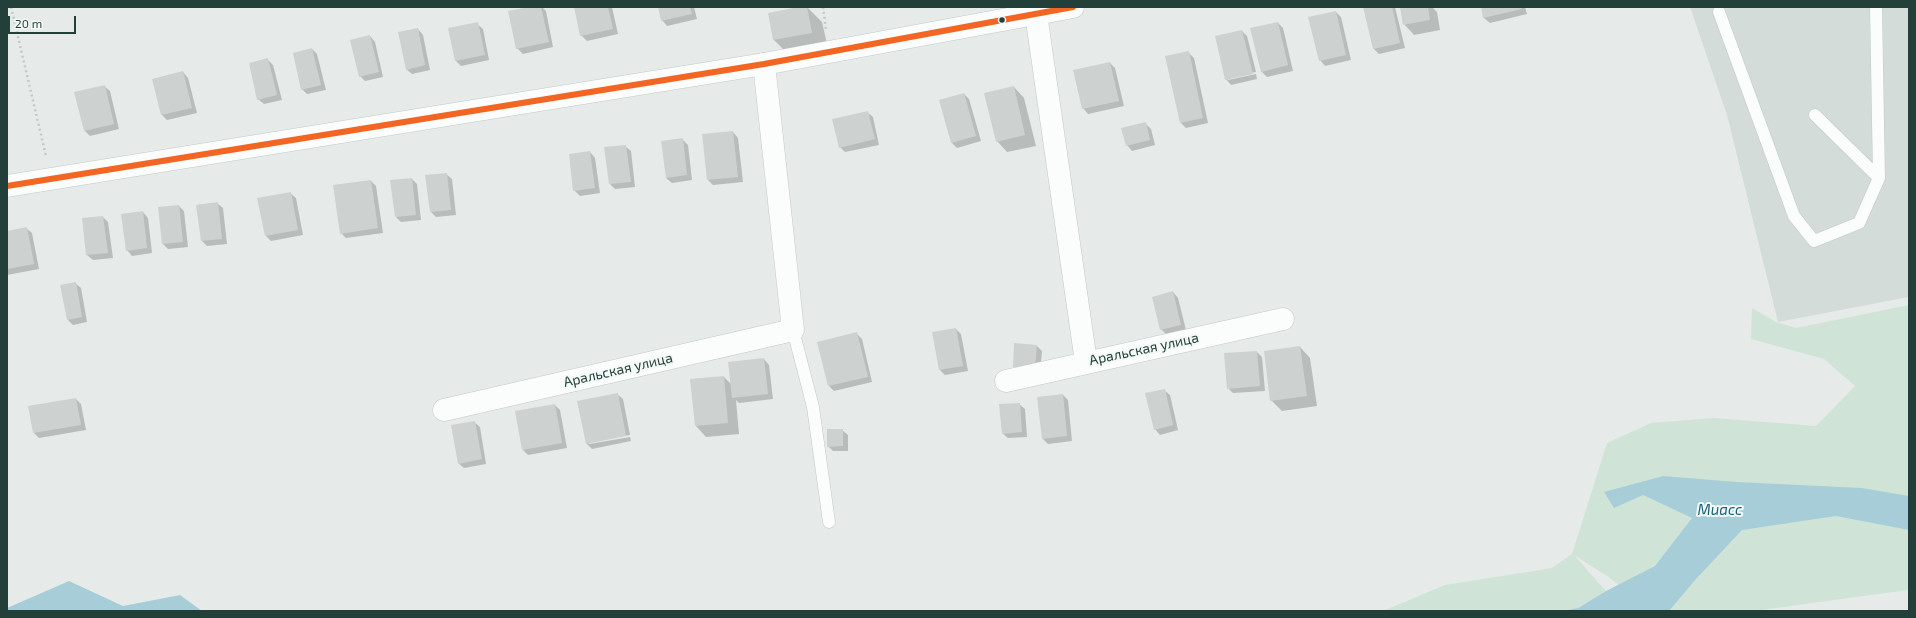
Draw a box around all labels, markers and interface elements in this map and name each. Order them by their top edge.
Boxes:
scale bar [10,8,78,34]
unlabelled marker [997,15,1007,25]
text: 20 m [15,16,42,30]
street label: Аральская улица [1088,329,1200,369]
street label: Аральская улица [562,349,674,391]
water label: Миасс [1698,501,1742,519]

